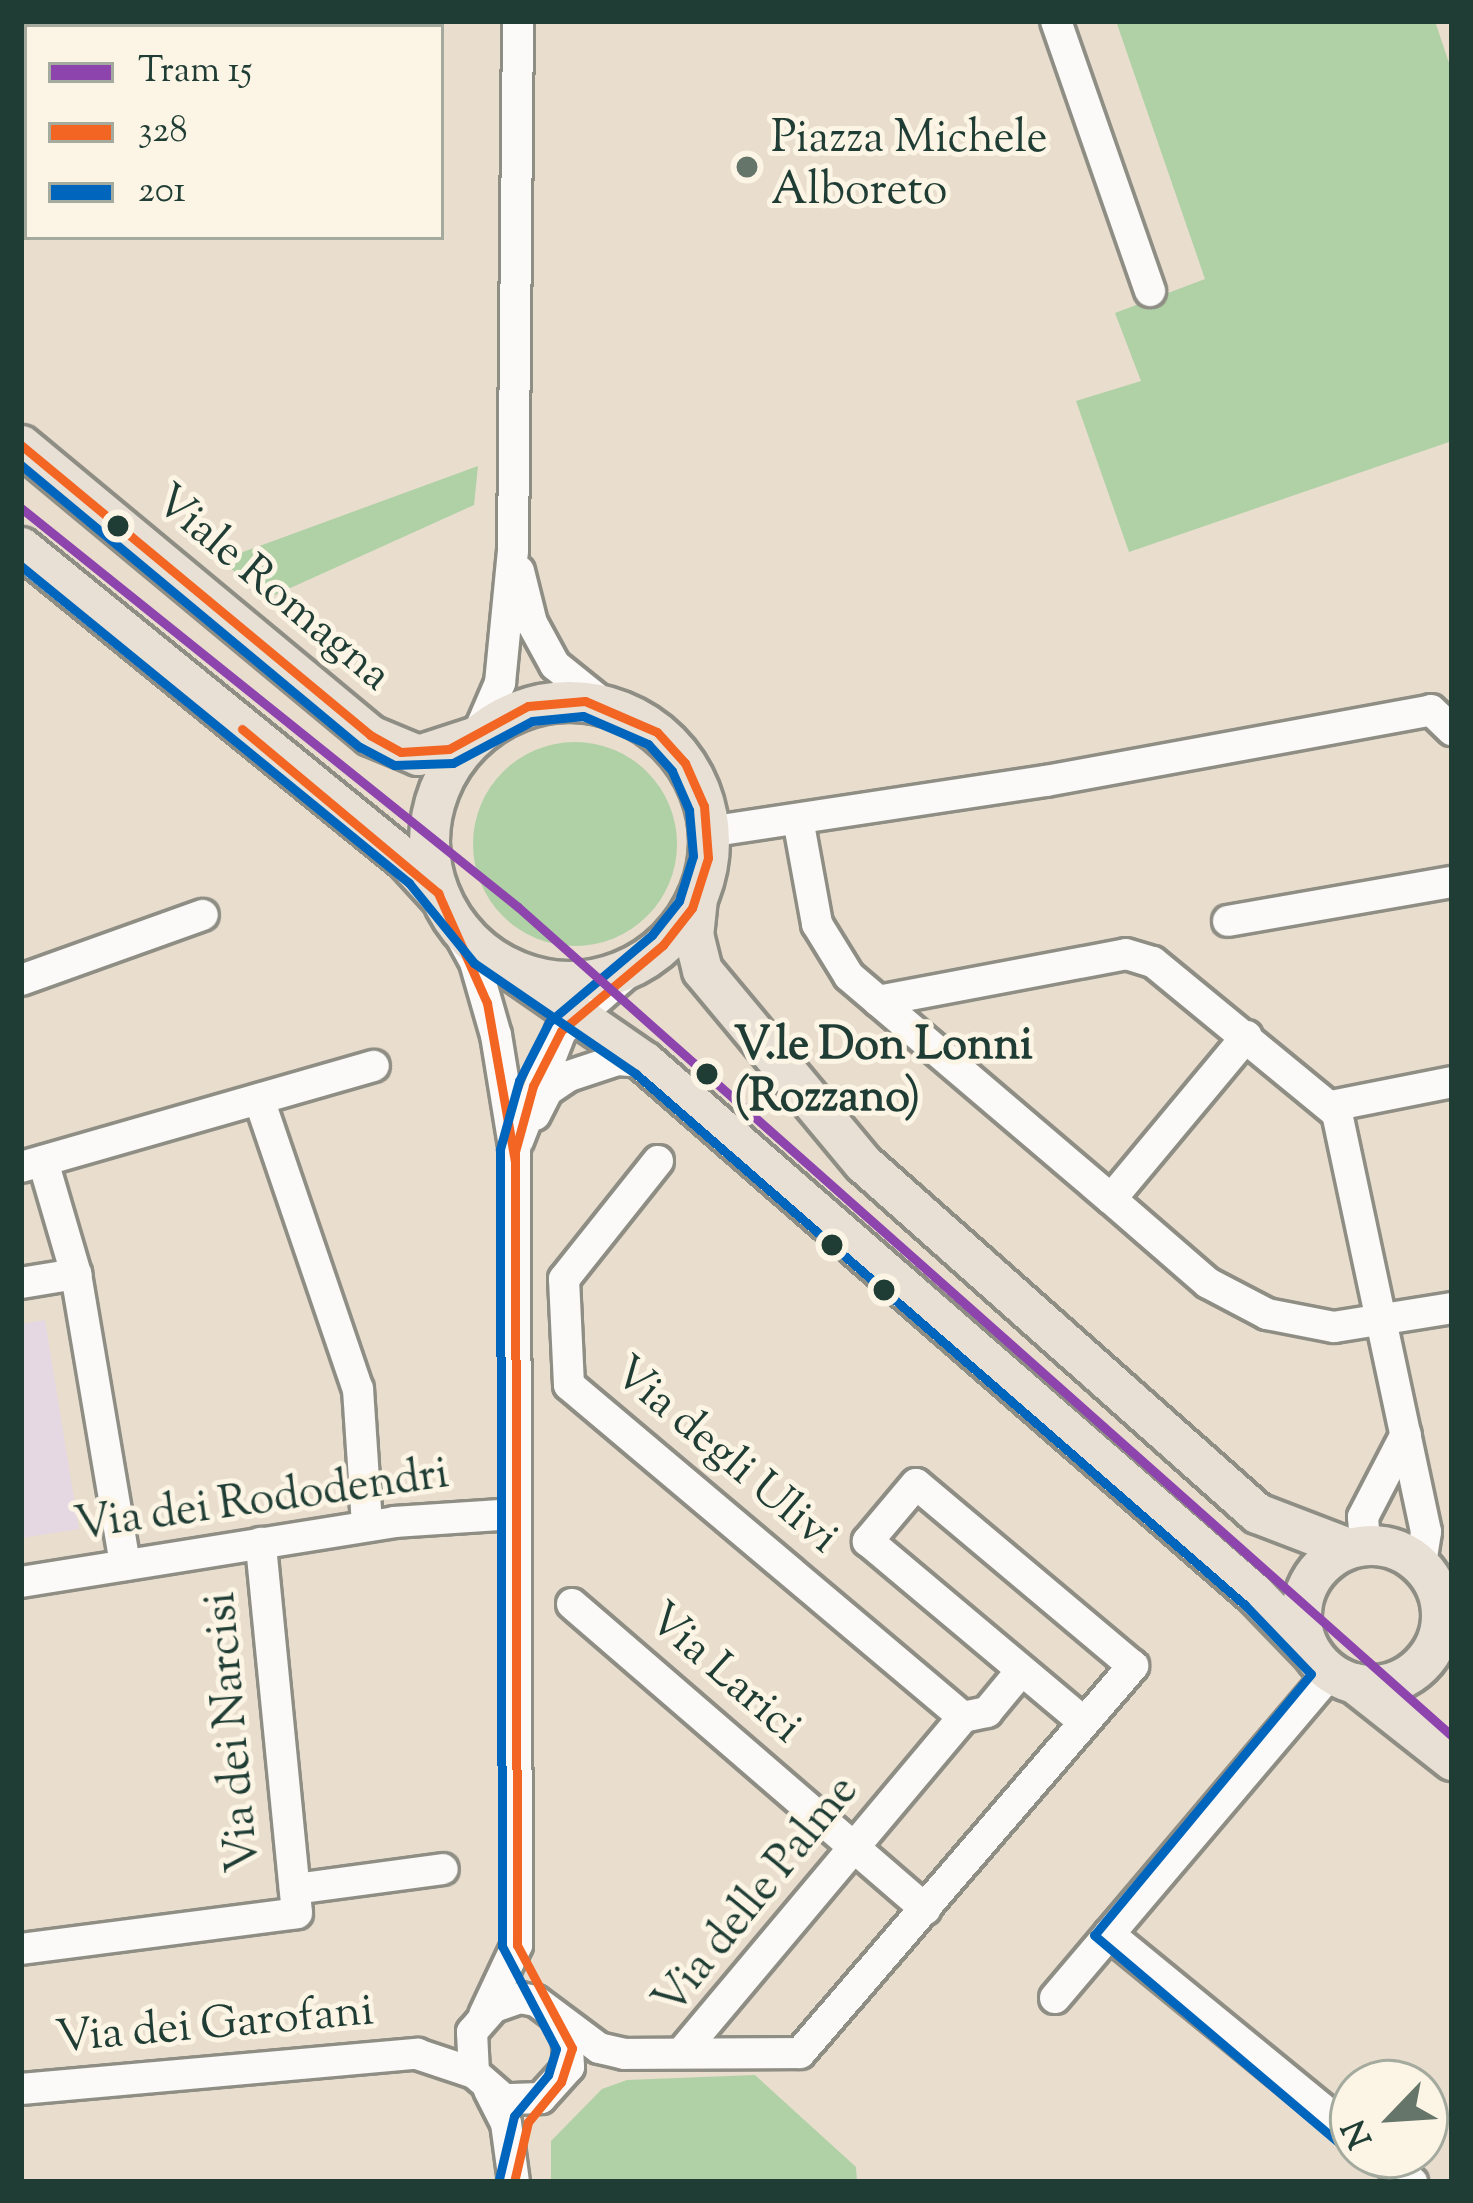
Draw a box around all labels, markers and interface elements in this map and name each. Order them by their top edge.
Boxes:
legend [24,24,444,240]
text: Tram 15 [138,46,252,98]
text: 328 [138,106,187,158]
place label: Piazza Michele Alboreto [771,114,1047,220]
marker: Piazza Michele Alboreto [734,154,760,180]
text: 201 [138,166,186,218]
street label: Viale Romagna [142,475,400,705]
unlabelled marker [107,515,129,537]
place label: V.le Don Lonni (Rozzano) [734,1021,1033,1127]
marker: V.le Don Lonni (Rozzano) [691,1058,723,1090]
unlabelled marker [821,1234,843,1256]
unlabelled marker [873,1279,895,1301]
street label: Via degli Ulivi [600,1347,848,1567]
street label: Via dei Rododendri [72,1449,452,1555]
street label: Via dei Narcisi [196,1590,274,1874]
street label: Via Larici [635,1593,811,1757]
street label: Via delle Palme [645,1766,871,2028]
street label: Via dei Garofani [54,1986,376,2068]
north arrow [1329,2059,1449,2179]
text: N [1332,2111,1386,2155]

